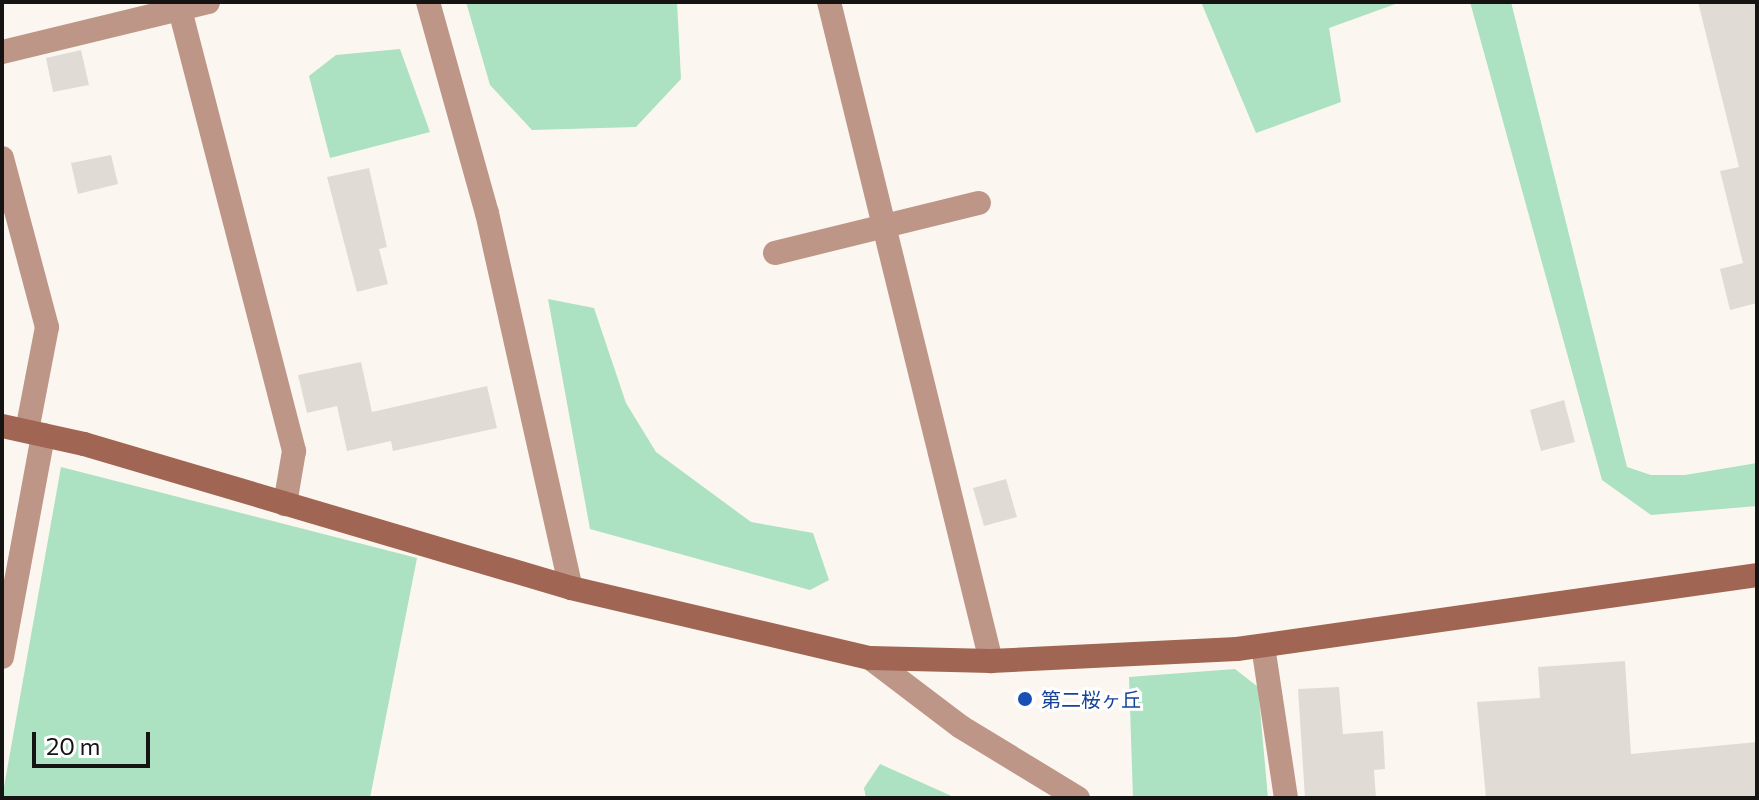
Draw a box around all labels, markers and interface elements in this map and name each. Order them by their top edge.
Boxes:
place label: 第二桜ヶ丘 [1041,687,1141,711]
marker: 第二桜ヶ丘 [1016,690,1034,708]
scale bar [36,716,154,766]
text: 20 m [46,731,100,760]

